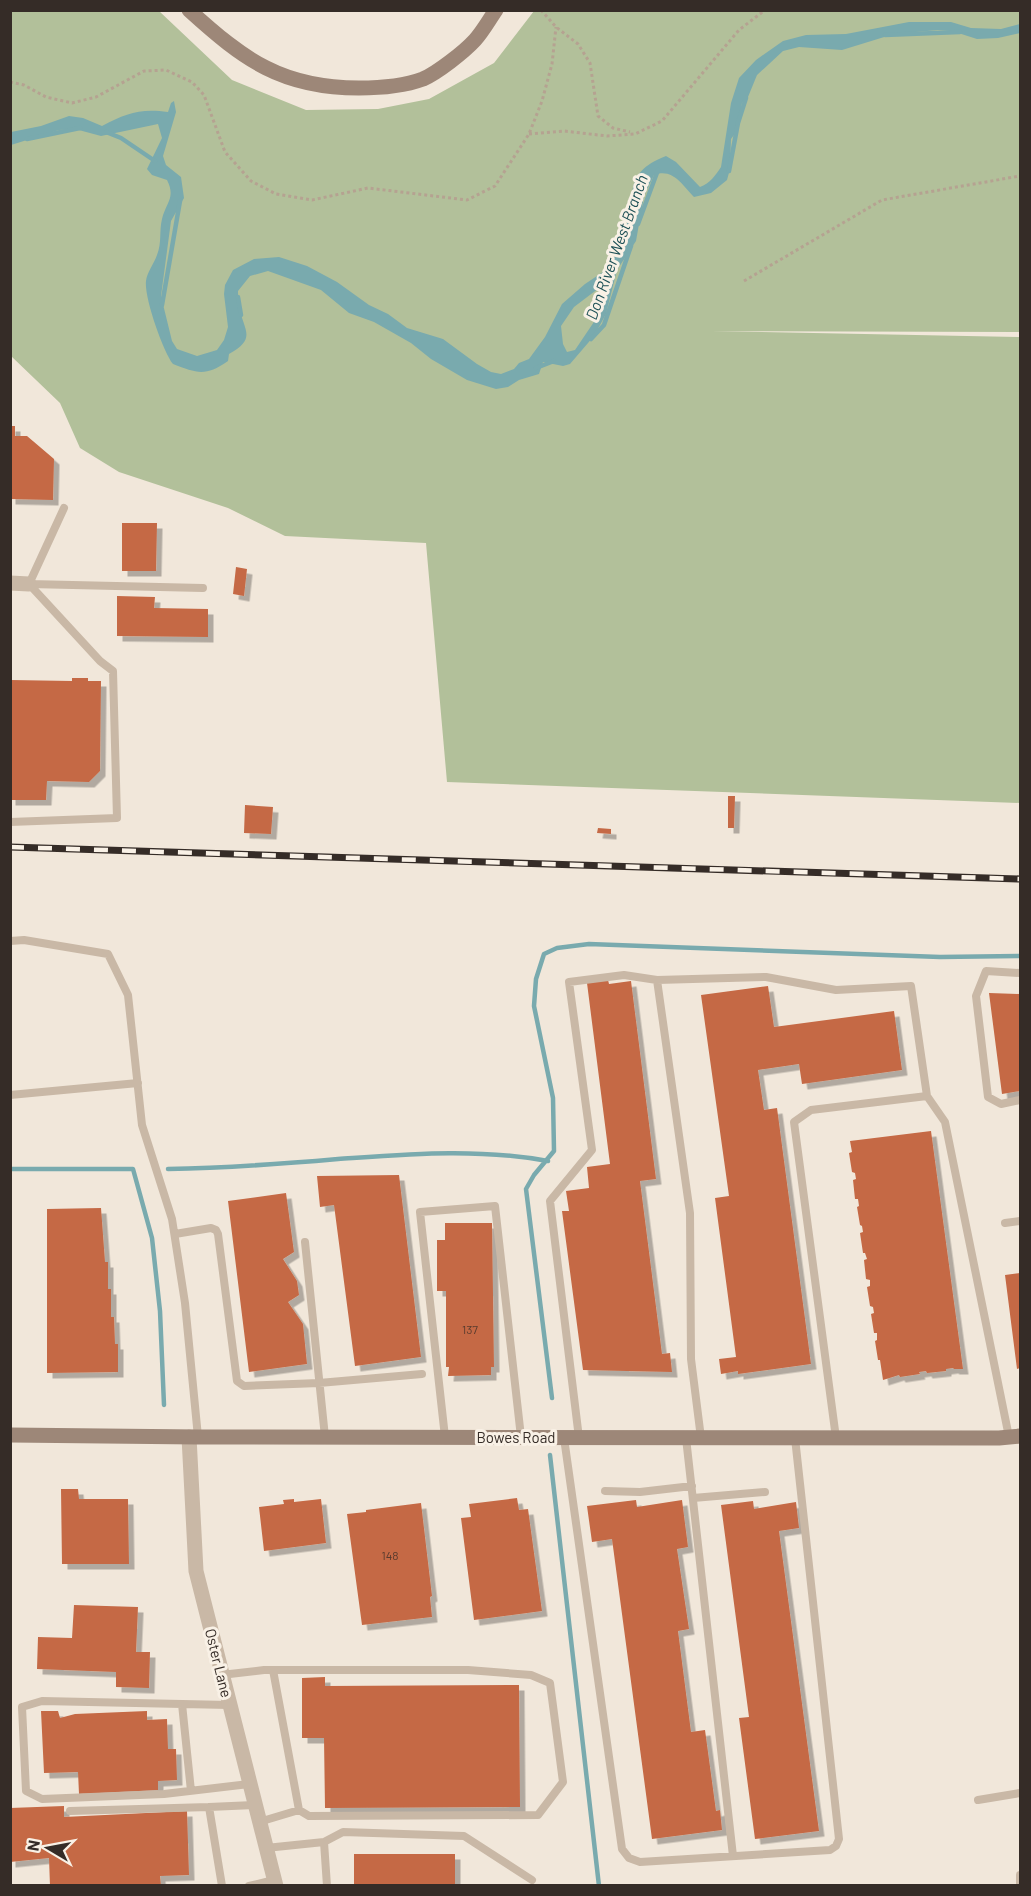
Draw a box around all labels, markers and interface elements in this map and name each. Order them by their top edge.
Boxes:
water label: Don River West Branch [581,172,651,322]
house number: 137 [462,1322,478,1336]
street label: Bowes Road [476,1428,556,1446]
house number: 148 [381,1548,399,1562]
street label: Oster Lane [202,1627,236,1699]
north arrow [18,1818,78,1878]
text: N [22,1838,43,1852]

